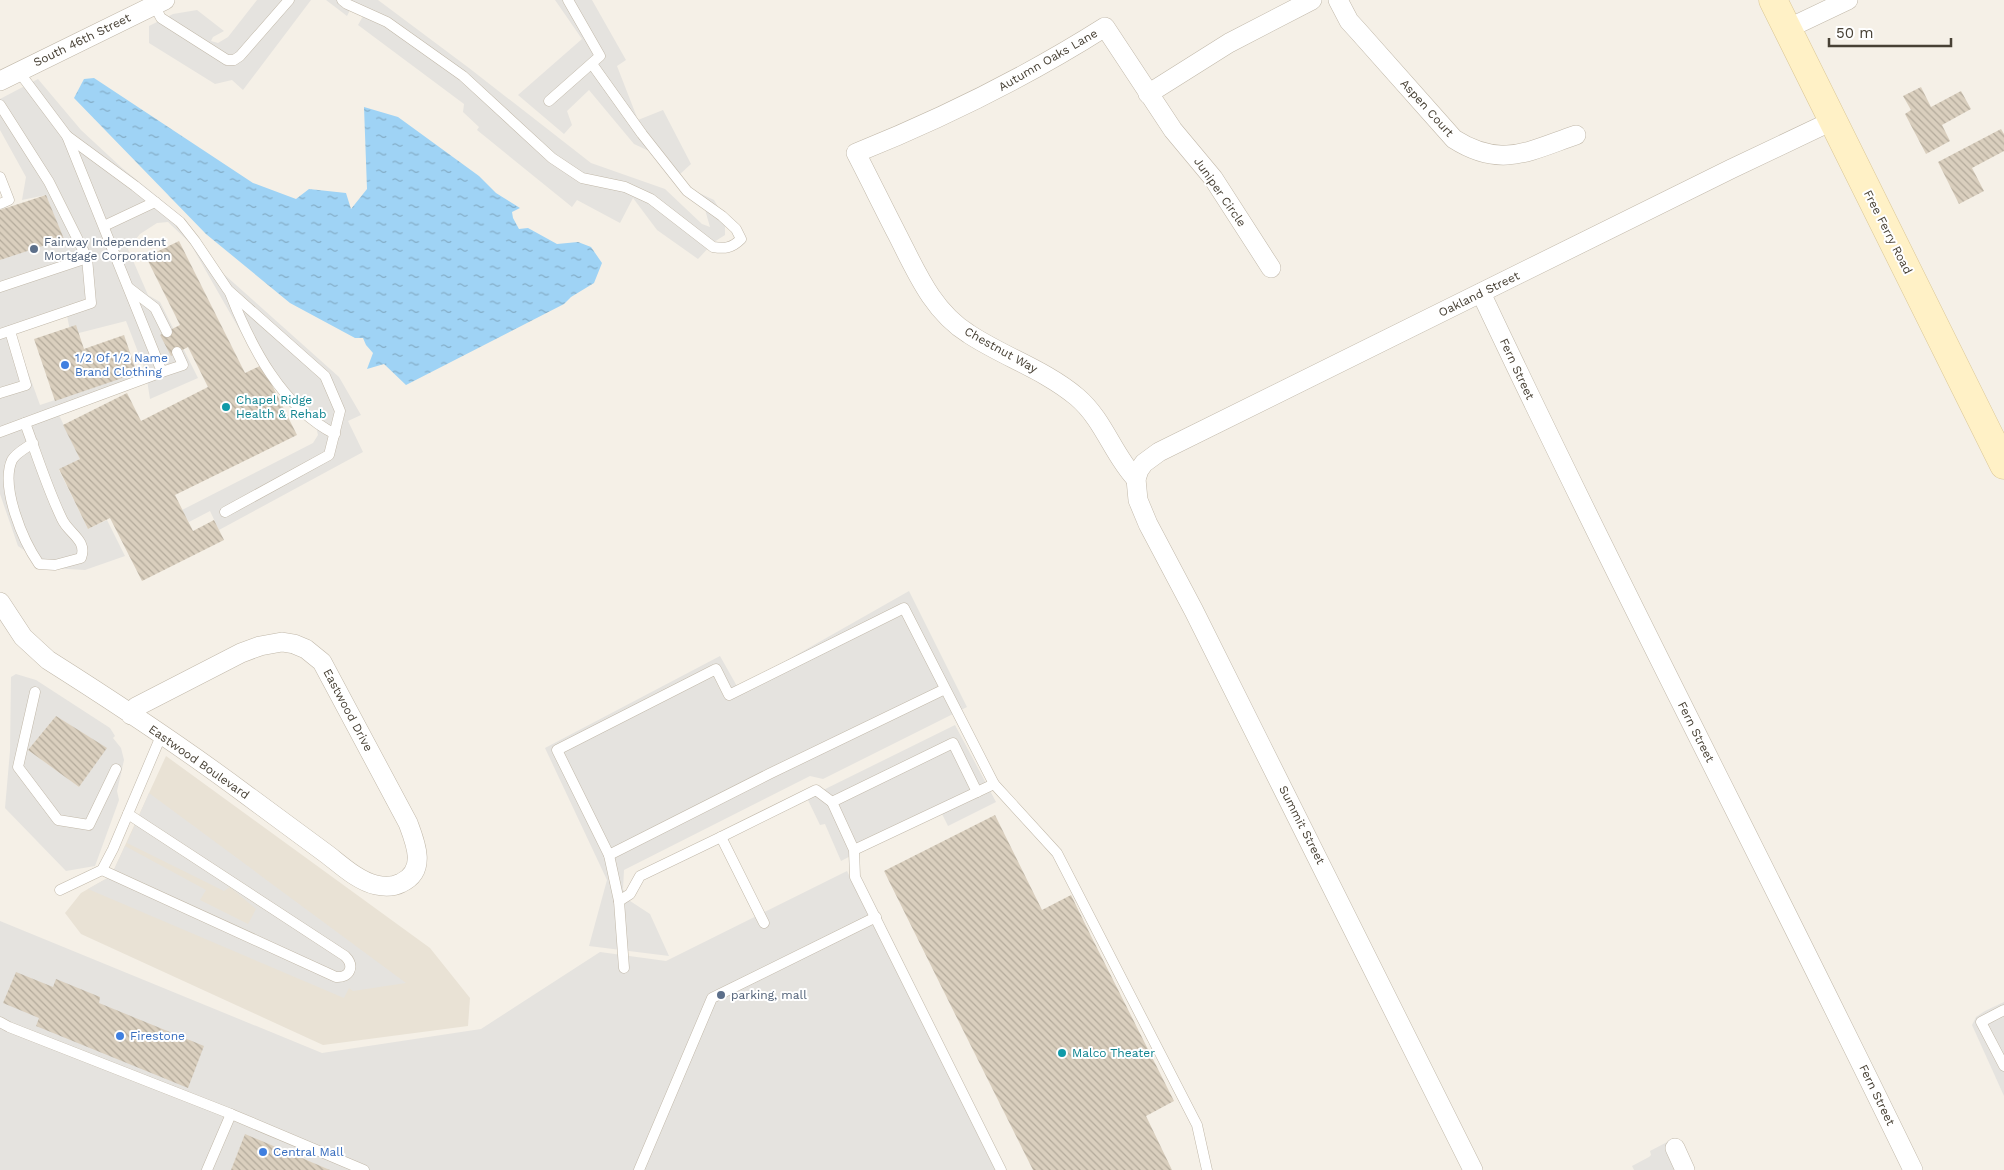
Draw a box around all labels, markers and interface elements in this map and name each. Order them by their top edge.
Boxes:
street label: South 46th Street [31,10,133,70]
scale bar [1829,15,1952,47]
text: 50 m [1836,24,1873,42]
street label: Autumn Oaks Lane [996,26,1100,94]
street label: Aspen Court [1398,76,1456,140]
street label: Juniper Circle [1191,155,1249,229]
street label: Free Ferry Road [1861,188,1915,276]
place label: Fairway Independent Mortgage Corporation [44,235,171,263]
marker: Fairway Independent Mortgage Corporation [28,243,40,255]
street label: Oakland Street [1436,268,1522,320]
street label: Chestnut Way [962,324,1041,376]
street label: Fern Street [1497,336,1537,402]
place label: 1/2 Of 1/2 Name Brand Clothing [75,351,168,379]
marker: 1/2 Of 1/2 Name Brand Clothing [59,359,71,371]
place label: Chapel Ridge Health & Rehab [236,393,326,421]
marker: Chapel Ridge Health & Rehab [220,401,232,413]
street label: Eastwood Drive [320,666,376,754]
street label: Fern Street [1675,699,1717,765]
street label: Eastwood Boulevard [146,722,252,802]
street label: Summit Street [1276,783,1328,867]
place label: parking, mall [731,988,807,1002]
marker: parking, mall [715,989,727,1001]
place label: Firestone [130,1029,185,1043]
marker: Firestone [114,1030,126,1042]
place label: Malco Theater [1072,1046,1155,1060]
marker: Malco Theater [1056,1047,1068,1059]
street label: Fern Street [1856,1062,1898,1128]
place label: Central Mall [273,1145,344,1159]
marker: Central Mall [257,1146,269,1158]

